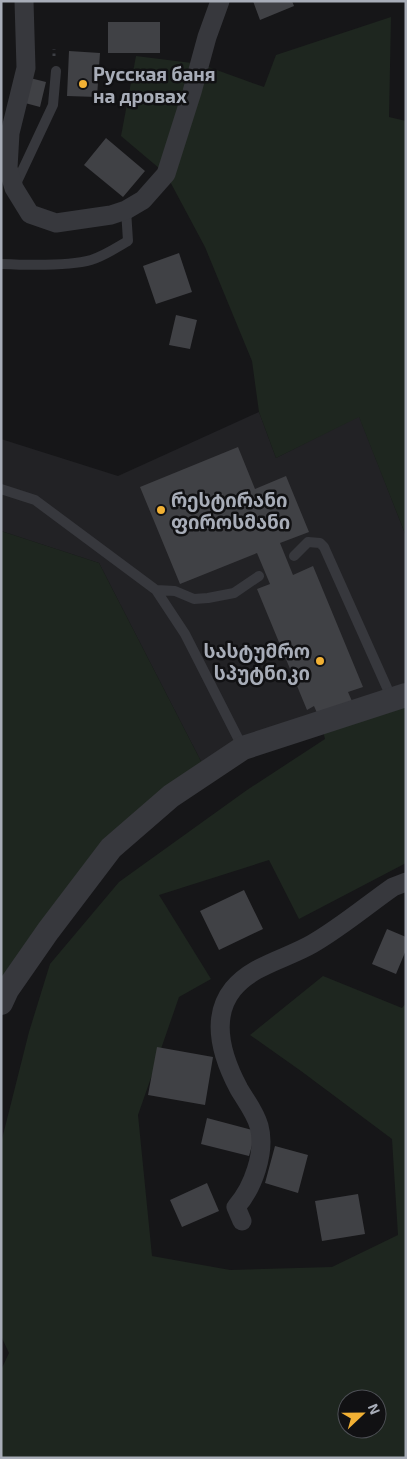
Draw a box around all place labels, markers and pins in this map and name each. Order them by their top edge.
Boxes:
place label: Русская баня на дровах [93,62,216,107]
marker: Русская баня на дровах [77,78,89,90]
place label: რესტირანი ფიროსმანი [171,488,290,534]
marker: რესტირანი ფიროსმანი [155,504,167,516]
place label: სასტუმრო სპუტნიკი [203,639,310,685]
marker: სასტუმრო სპუტნიკი [314,655,326,667]

